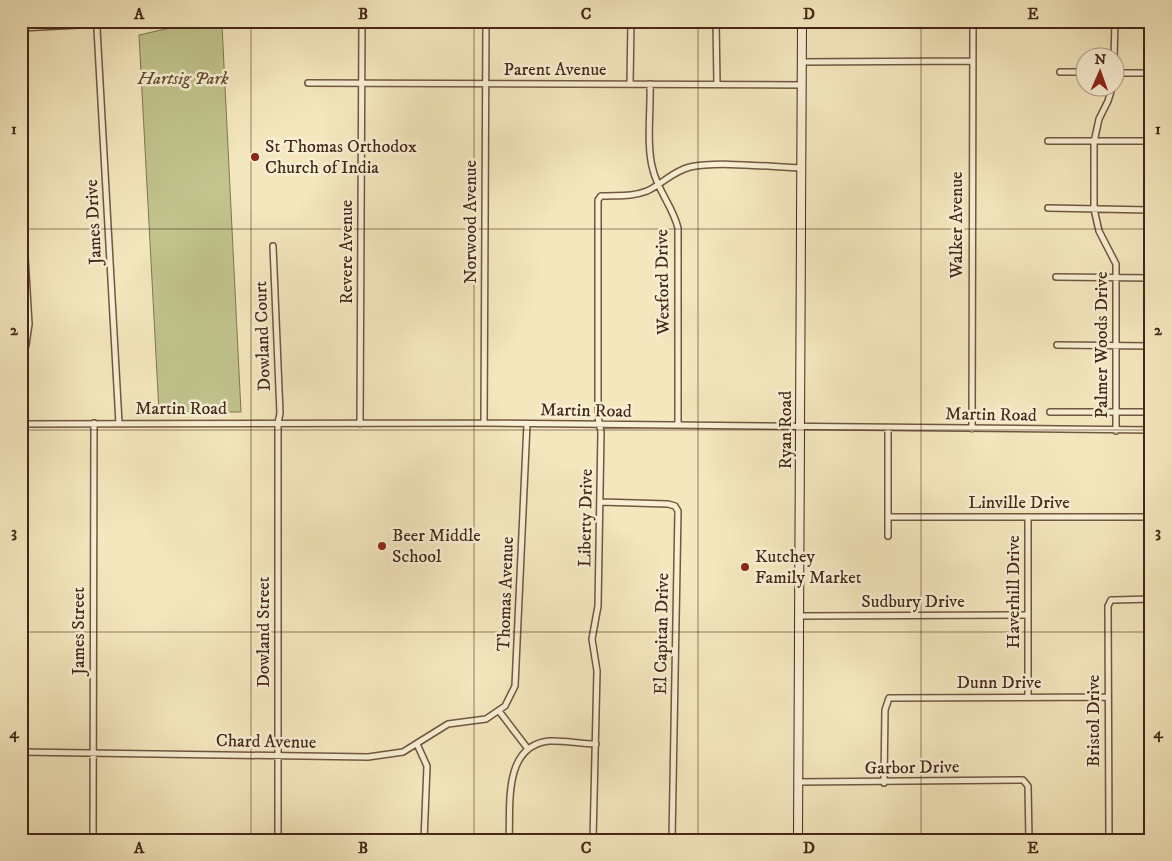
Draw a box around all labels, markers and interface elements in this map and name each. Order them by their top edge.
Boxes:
text: A [133,4,145,24]
text: B [358,4,368,24]
text: C [581,4,591,24]
text: D [803,4,815,24]
text: E [1027,4,1039,24]
north arrow [1074,48,1124,98]
text: N [1094,51,1107,69]
street label: Parent Avenue [503,59,607,81]
park label: Hartsig Park [137,68,229,90]
text: 1 [11,119,17,139]
text: 1 [1155,119,1161,139]
place label: St Thomas Orthodox Church of India [265,136,417,179]
marker: St Thomas Orthodox Church of India [249,151,261,163]
street label: Norwood Avenue [460,160,482,284]
street label: Walker Avenue [946,171,968,280]
street label: James Drive [81,179,107,267]
street label: Revere Avenue [336,200,358,304]
street label: Wexford Drive [651,229,675,336]
street label: Palmer Woods Drive [1091,271,1113,419]
street label: Dowland Court [250,280,276,392]
text: 2 [10,320,19,340]
text: 2 [1154,320,1163,340]
street label: Ryan Road [775,391,797,469]
street label: Martin Road [135,398,227,420]
street label: Martin Road [540,399,632,423]
street label: Martin Road [945,403,1037,427]
street label: Liberty Drive [574,469,598,567]
street label: Linville Drive [968,492,1070,514]
text: 3 [11,522,17,542]
text: 3 [1155,522,1161,542]
place label: Beer Middle School [392,525,481,568]
street label: Haverhill Drive [1003,535,1025,649]
street label: Thomas Avenue [493,536,519,652]
marker: Beer Middle School [376,540,388,552]
place label: Kutchey Family Market [755,546,862,589]
marker: Kutchey Family Market [739,561,751,573]
street label: El Capitan Drive [650,573,674,695]
street label: Dowland Street [253,576,275,688]
street label: James Street [68,587,90,677]
street label: Sudbury Drive [861,591,965,613]
street label: Dunn Drive [957,672,1041,694]
street label: Bristol Drive [1083,675,1105,767]
text: 4 [8,723,19,743]
text: 4 [1152,723,1163,743]
street label: Chard Avenue [216,730,316,754]
street label: Garbor Drive [864,756,960,780]
text: A [133,838,145,858]
text: B [358,838,368,858]
text: C [581,838,591,858]
text: D [803,838,815,858]
text: E [1027,838,1039,858]

